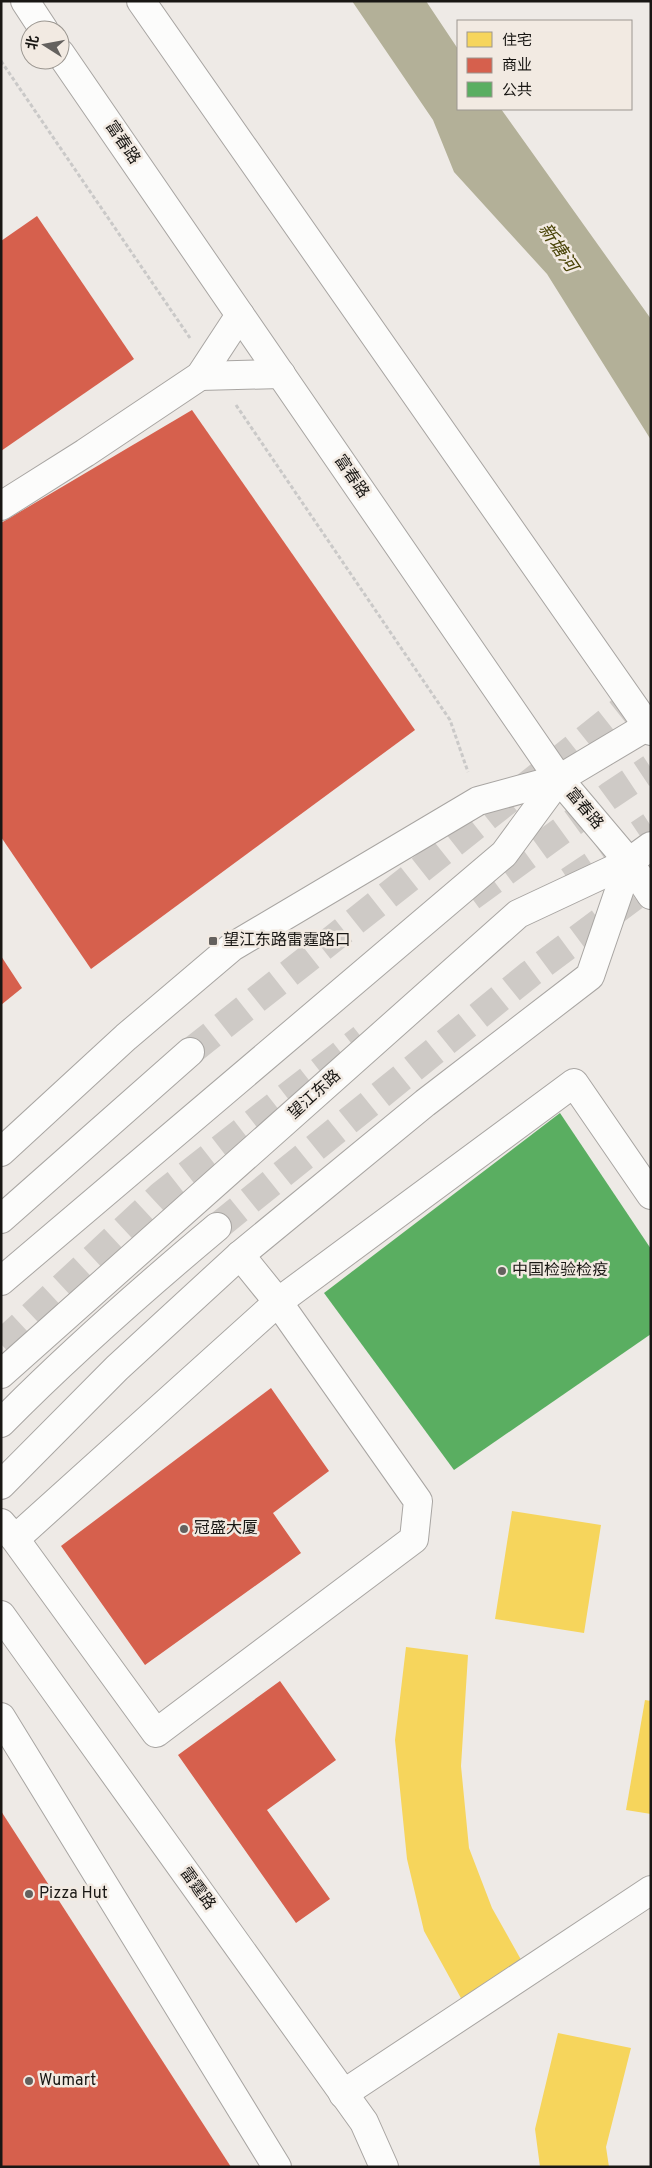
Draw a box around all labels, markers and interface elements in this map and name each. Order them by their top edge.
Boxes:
north arrow [20,20,70,70]
legend [457,20,632,110]
text: 住宅 [502,32,532,51]
text: 北 [24,34,43,51]
text: 商业 [502,57,532,76]
text: 公共 [502,82,532,101]
street label: 富春路 [100,118,144,168]
water label: 新塘河 [532,219,583,279]
street label: 富春路 [329,452,373,502]
street label: 富春路 [561,784,607,834]
place label: 望江东路雷霆路口 [223,931,351,951]
marker: 望江东路雷霆路口 [207,935,219,947]
street label: 望江东路 [285,1066,345,1124]
place label: 中国检验检疫 [512,1261,608,1281]
marker: 中国检验检疫 [496,1265,508,1277]
place label: 冠盛大厦 [194,1519,258,1539]
marker: 冠盛大厦 [178,1523,190,1535]
street label: 雷霆路 [175,1864,219,1914]
place label: Pizza Hut [39,1884,108,1904]
marker: Pizza Hut [23,1888,35,1900]
place label: Wumart [39,2071,96,2091]
marker: Wumart [23,2075,35,2087]

